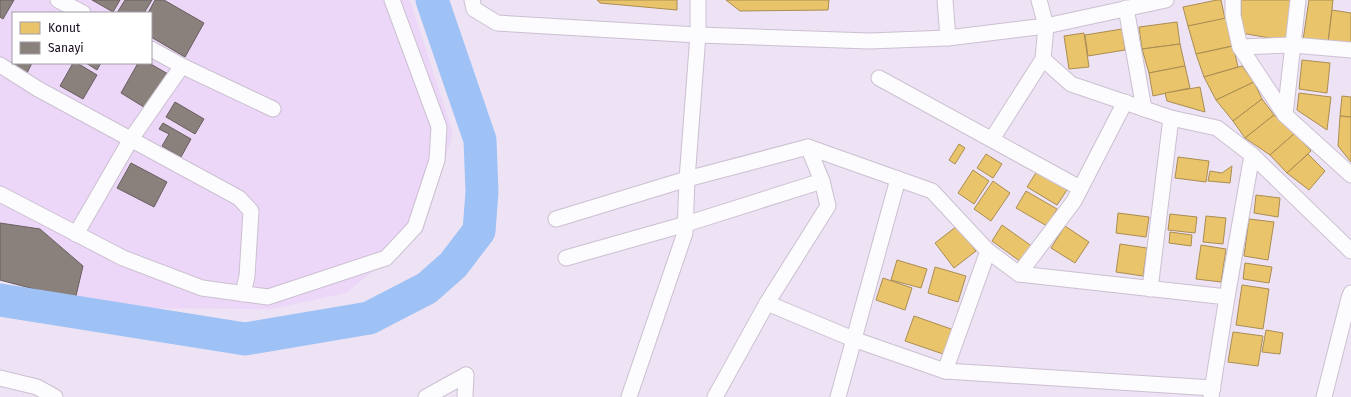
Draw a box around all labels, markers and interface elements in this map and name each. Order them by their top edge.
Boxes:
legend [12,12,152,64]
text: Konut [48,21,81,35]
text: Sanayi [48,41,84,55]

